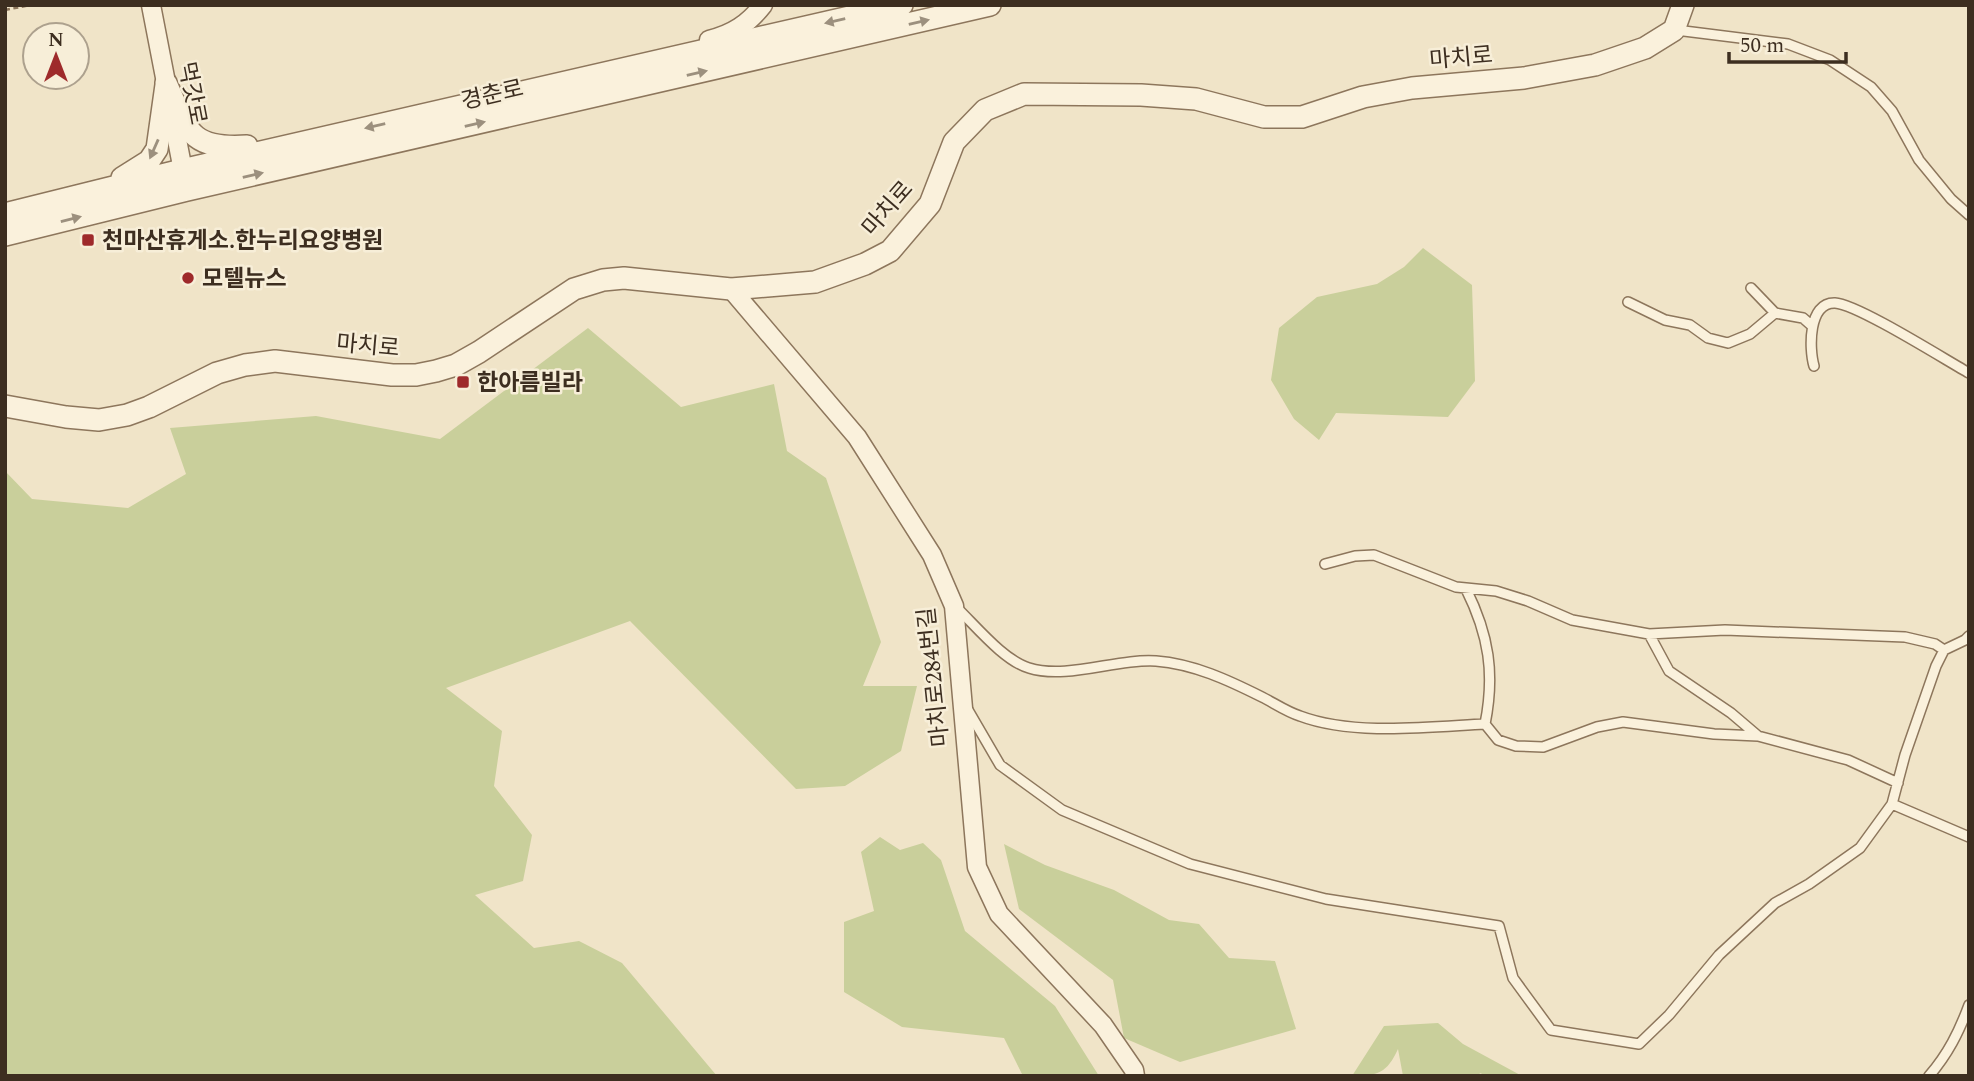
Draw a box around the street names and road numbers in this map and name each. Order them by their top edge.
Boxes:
street label: 마치로 [1428,38,1494,79]
street label: 먹갓로 [168,59,215,128]
street label: 경춘로 [457,71,527,120]
street label: 마치로 [854,174,922,244]
street label: 마치로 [335,326,401,367]
street label: 마치로284번길 [910,605,959,748]

